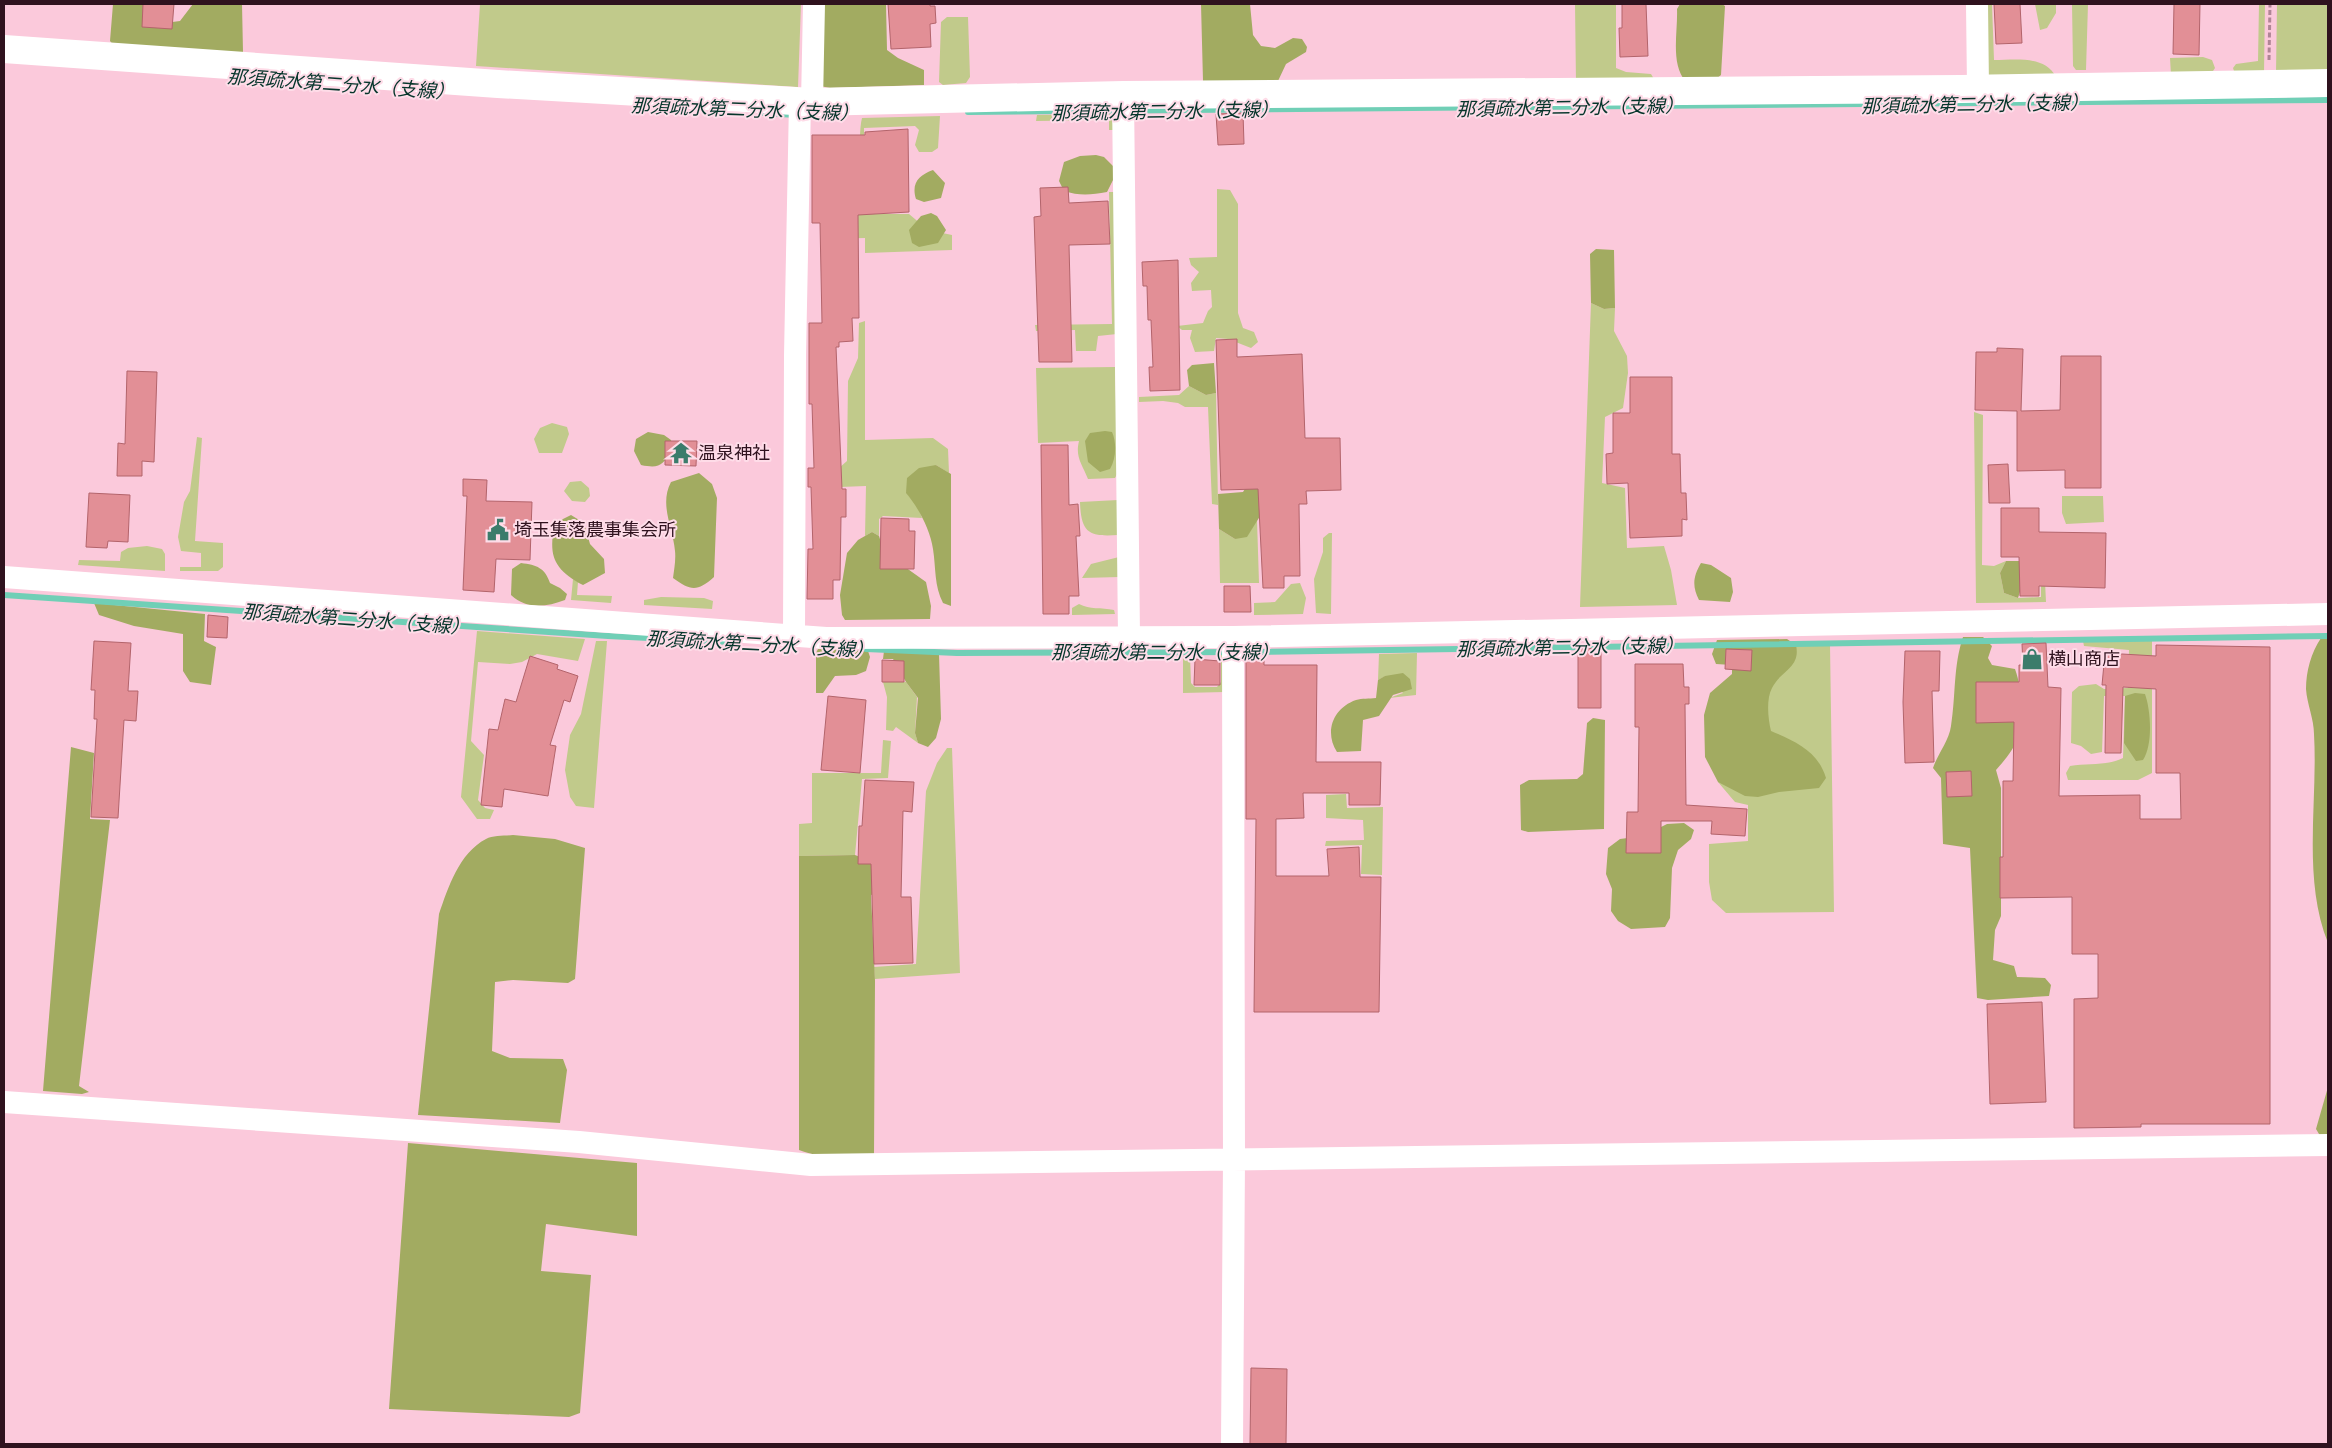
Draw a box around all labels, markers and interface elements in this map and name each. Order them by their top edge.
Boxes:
water label: 那須疏水第二分水（支線） [227,65,455,103]
water label: 那須疏水第二分水（支線） [1861,91,2089,117]
water label: 那須疏水第二分水（支線） [631,94,859,124]
water label: 那須疏水第二分水（支線） [1456,94,1684,120]
water label: 那須疏水第二分水（支線） [1051,98,1279,124]
temple icon: 温泉神社 [668,440,694,466]
place label: 温泉神社 [698,442,770,463]
public building icon: 埼玉集落農事集会所 [485,517,511,543]
place label: 埼玉集落農事集会所 [514,519,676,540]
water label: 那須疏水第二分水（支線） [242,600,470,638]
water label: 那須疏水第二分水（支線） [646,627,874,661]
water label: 那須疏水第二分水（支線） [1456,634,1684,660]
water label: 那須疏水第二分水（支線） [1051,641,1279,663]
shop icon: 横山商店 [2019,646,2045,672]
place label: 横山商店 [2048,648,2120,669]

